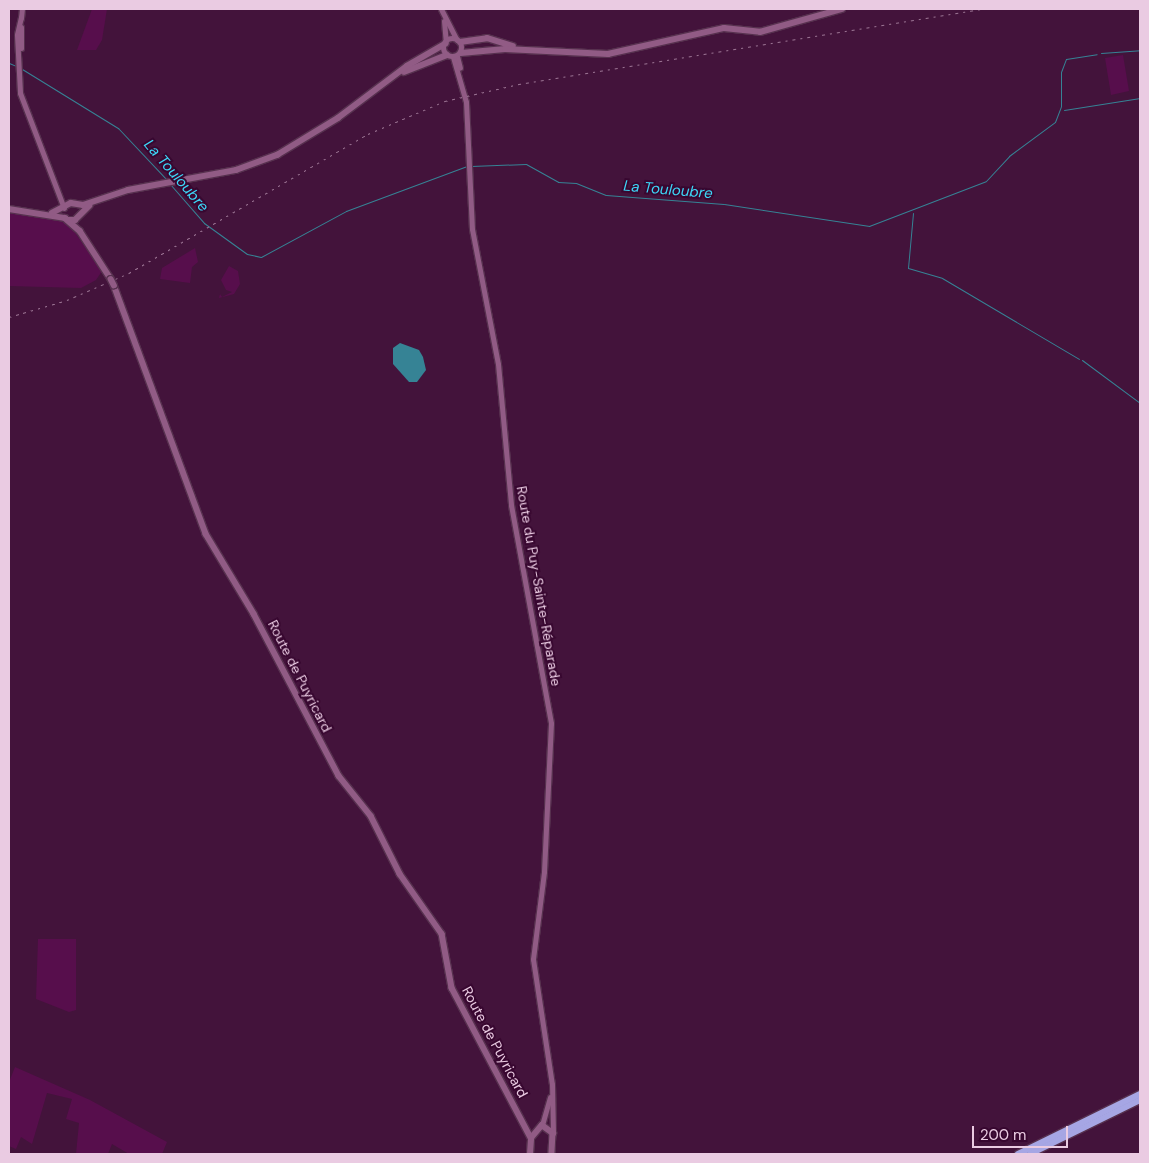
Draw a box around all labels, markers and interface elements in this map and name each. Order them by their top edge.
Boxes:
water label: La Touloubre [140,136,212,216]
water label: La Touloubre [623,177,713,203]
street label: Route du Puy-Sainte-Réparade [513,485,565,687]
street label: Route de Puyricard [264,617,336,735]
street label: Route de Puyricard [459,984,531,1100]
scale bar [974,1116,1070,1148]
text: 200 m [980,1125,1026,1145]

